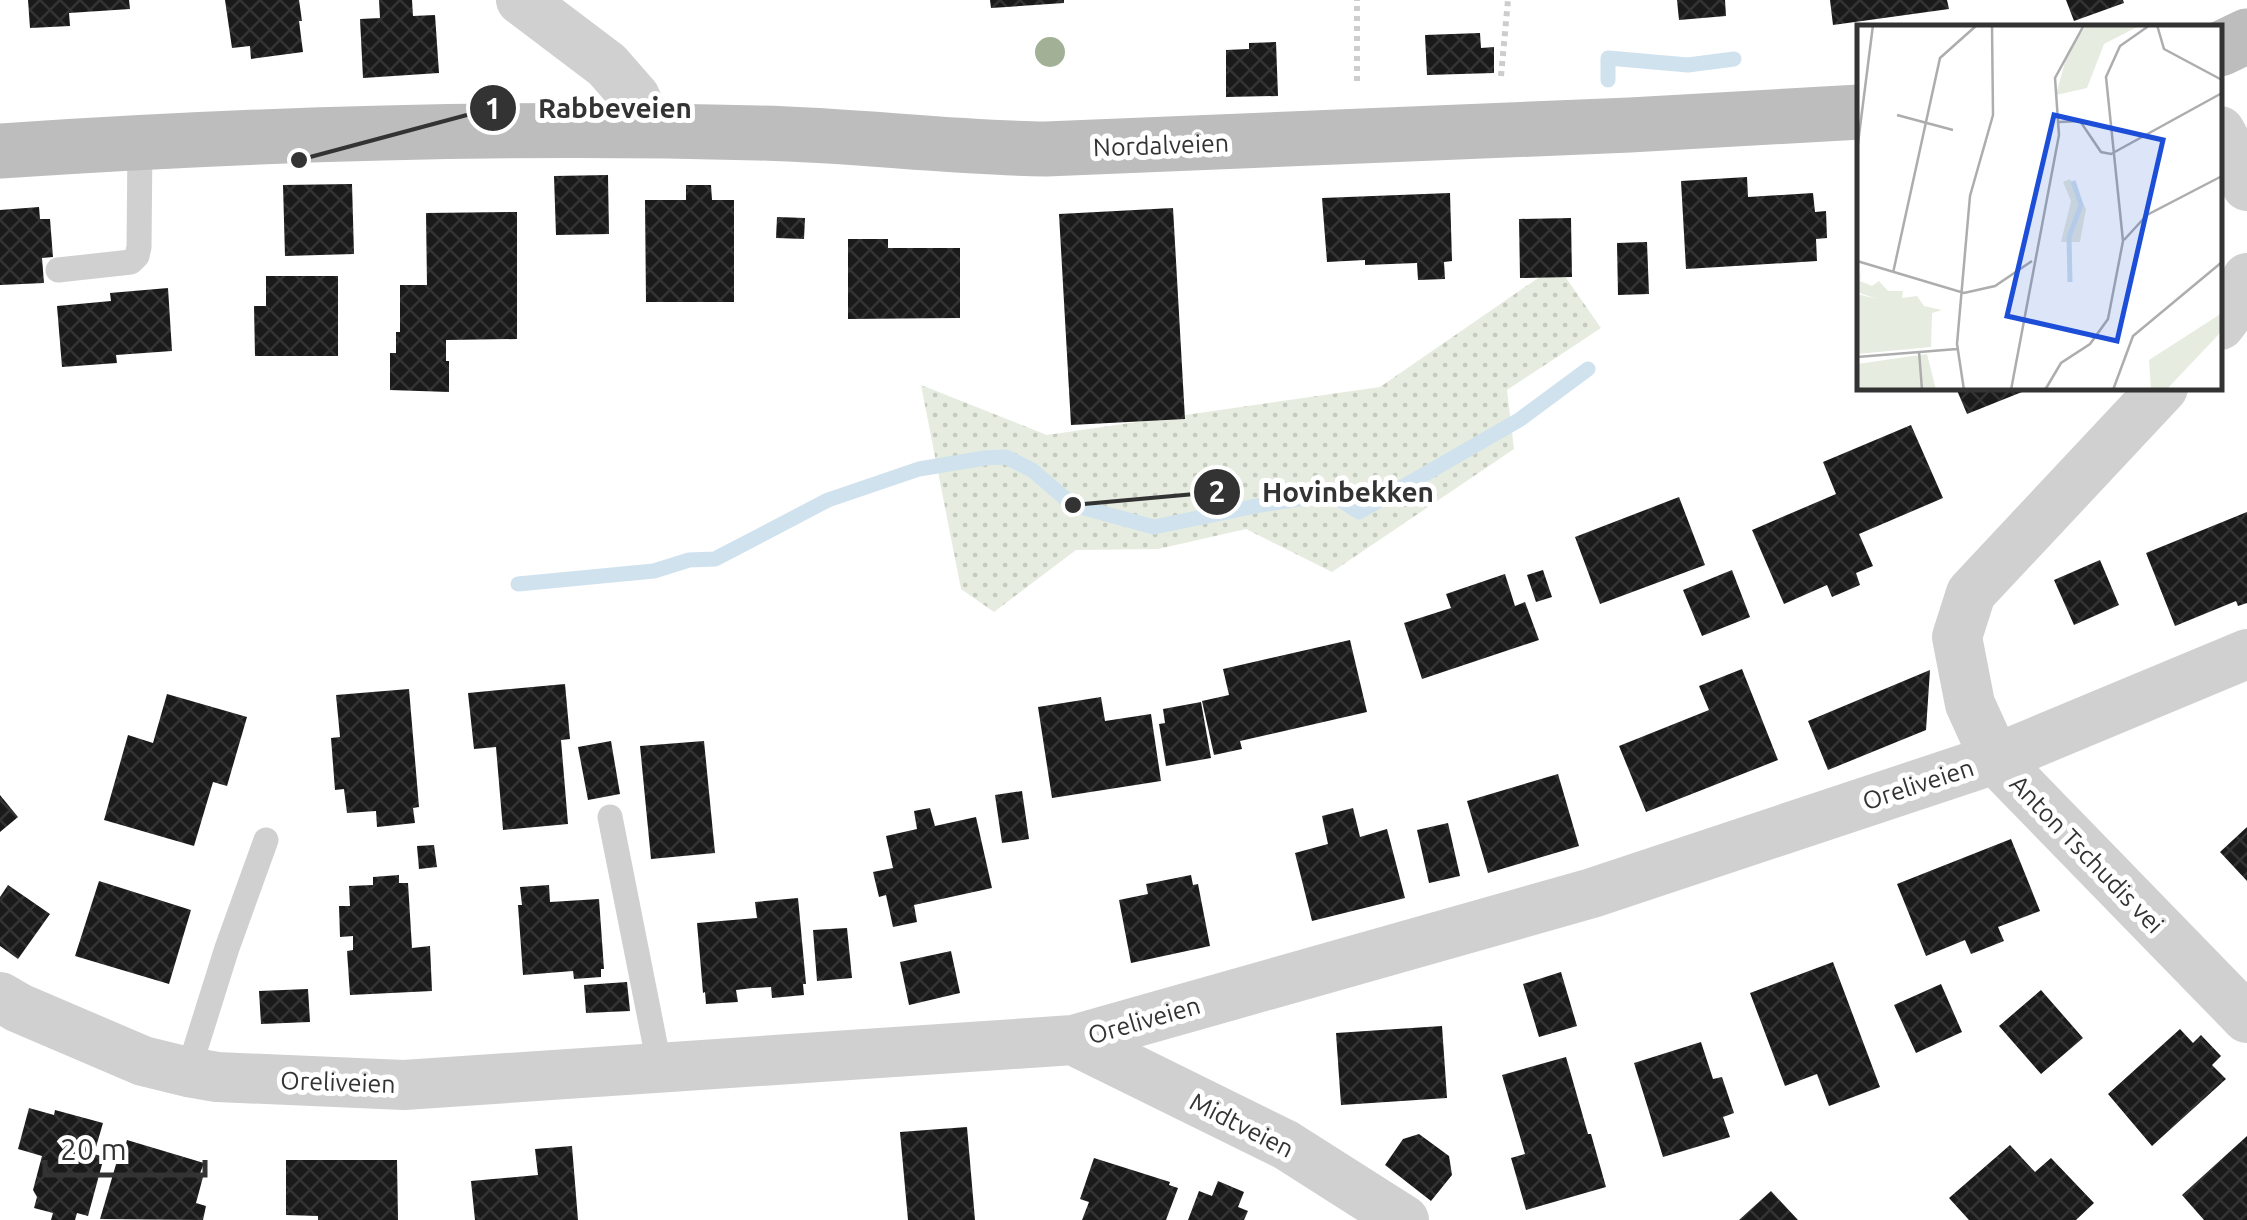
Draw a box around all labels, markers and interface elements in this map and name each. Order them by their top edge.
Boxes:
inset map [1857,25,2222,390]
callout: Rabbeveien [468,79,712,137]
text: 1 [485,91,501,125]
text: Rabbeveien [538,92,692,123]
street label: Nordalveien [1093,129,1229,161]
callout: Hovinbekken [1192,463,1454,521]
text: 2 [1209,474,1225,508]
text: Hovinbekken [1262,476,1434,507]
street label: Oreliveien [1859,753,1977,815]
street label: Anton Tschudis vei [2005,769,2169,939]
street label: Oreliveien [1085,991,1203,1049]
street label: Oreliveien [280,1066,396,1098]
street label: Midtveien [1186,1087,1298,1163]
scale bar [45,1115,205,1177]
text: 20 m [60,1132,127,1166]

